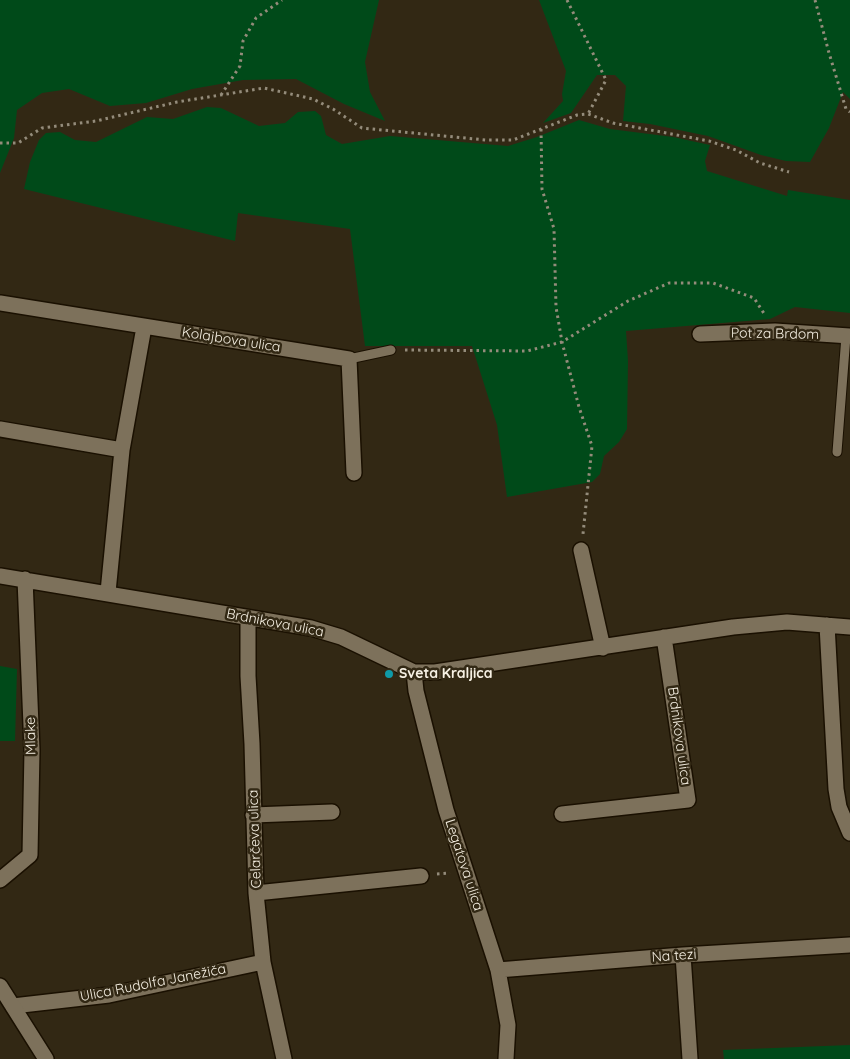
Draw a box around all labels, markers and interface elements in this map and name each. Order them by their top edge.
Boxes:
street label: Kolajbova ulica [181,324,281,356]
street label: Pot za Brdom [731,325,819,343]
street label: Brdnikova ulica [225,605,325,641]
place label: Sveta Kraljica [399,666,492,682]
marker: Sveta Kraljica [383,668,395,680]
street label: Brdnikova ulica [664,686,694,786]
street label: Mlake [22,717,40,755]
street label: Celarčeva ulica [245,789,265,889]
street label: Legatova ulica [441,817,487,913]
street label: Na tezi [651,946,697,966]
street label: Ulica Rudolfa Janežiča [79,961,227,1005]

